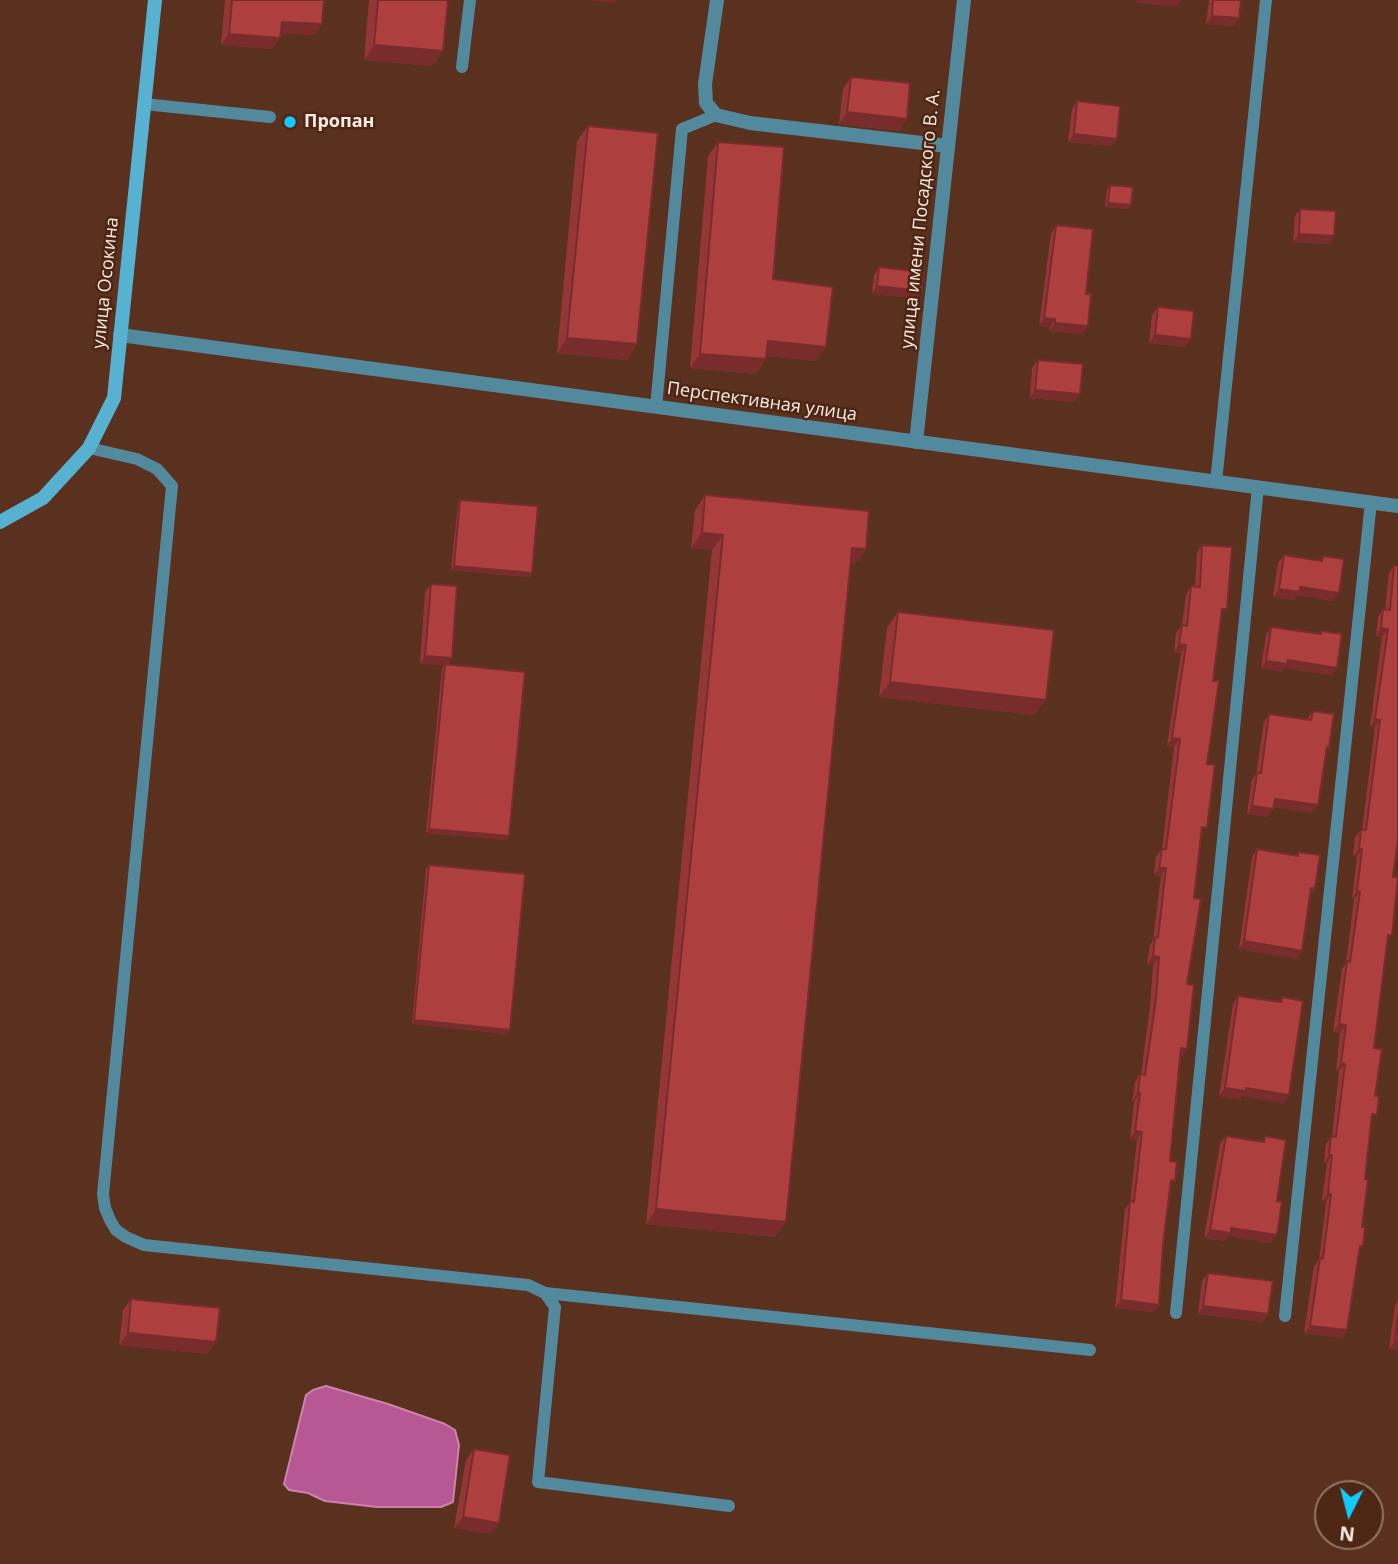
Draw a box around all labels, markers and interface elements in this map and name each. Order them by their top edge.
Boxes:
street label: улица имени Посадского В. А. [897,88,945,350]
place label: Пропан [304,111,374,133]
marker: Пропан [282,114,298,130]
street label: улица Осокина [88,216,124,350]
street label: Перспективная улица [666,378,858,426]
north arrow [1314,1480,1384,1550]
text: N [1338,1520,1356,1548]

